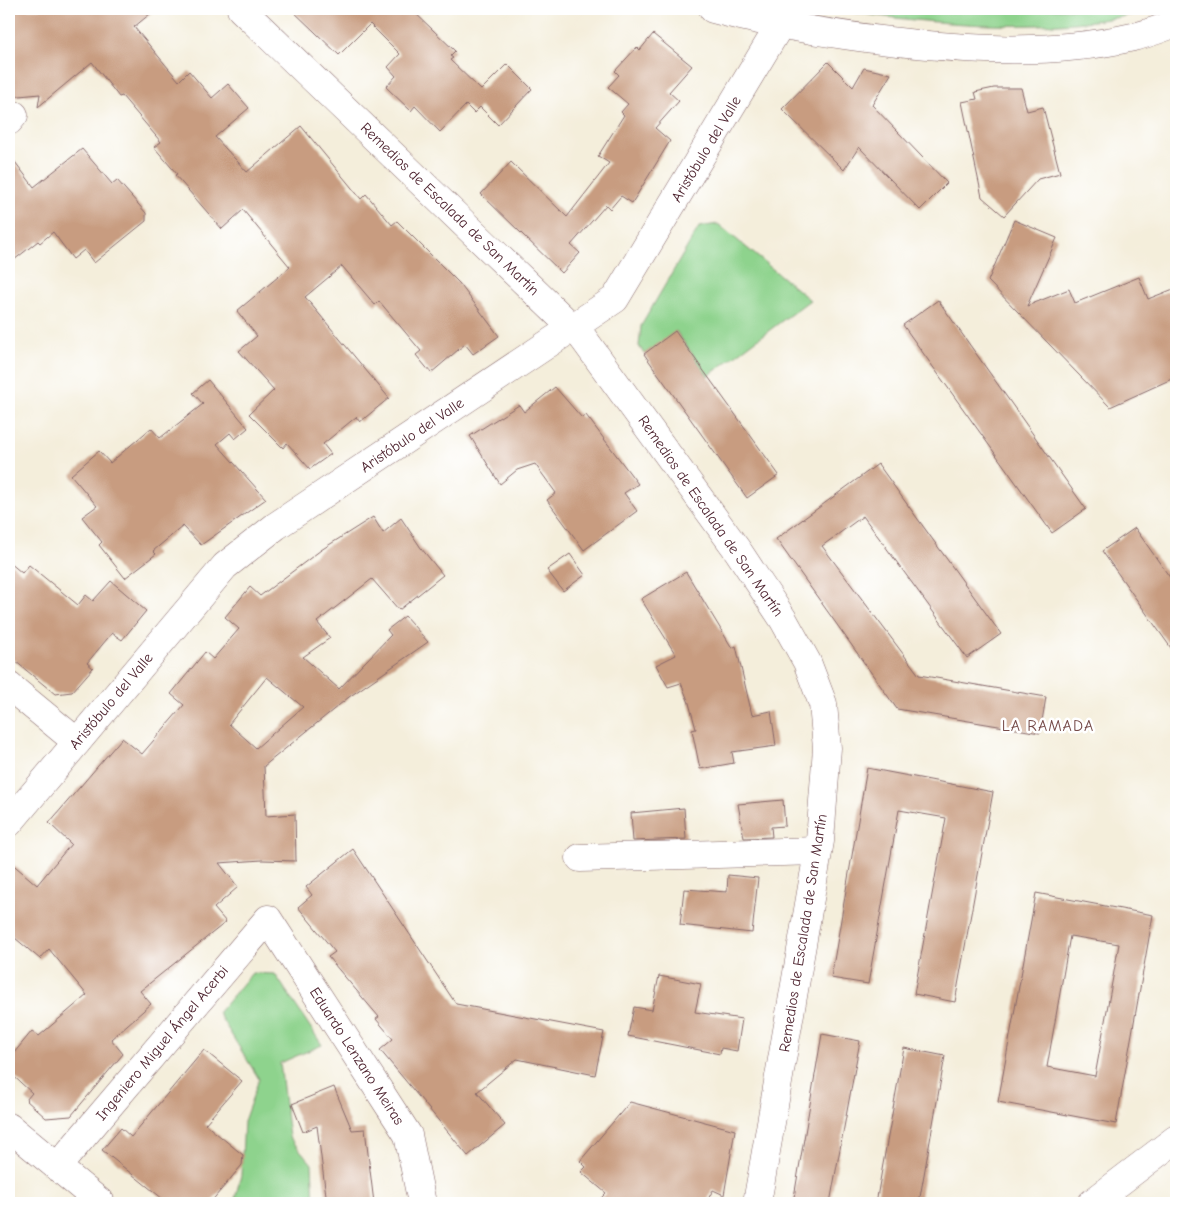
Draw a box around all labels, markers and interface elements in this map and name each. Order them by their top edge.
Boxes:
street label: Aristóbulo del Valle [667,92,745,205]
street label: Remedios de Escalada de San Martín [357,119,543,299]
street label: Aristóbulo del Valle [357,393,468,476]
street label: Remedios de Escalada de San Martín [634,412,788,620]
street label: Aristóbulo del Valle [65,649,157,753]
district label: LA RAMADA [1002,717,1094,735]
street label: Remedios de Escalada de San Martín [775,813,831,1053]
street label: Ingeniero Miguel Ángel Acerbi [91,961,232,1124]
street label: Eduardo Lenzano Meiras [306,984,408,1128]

